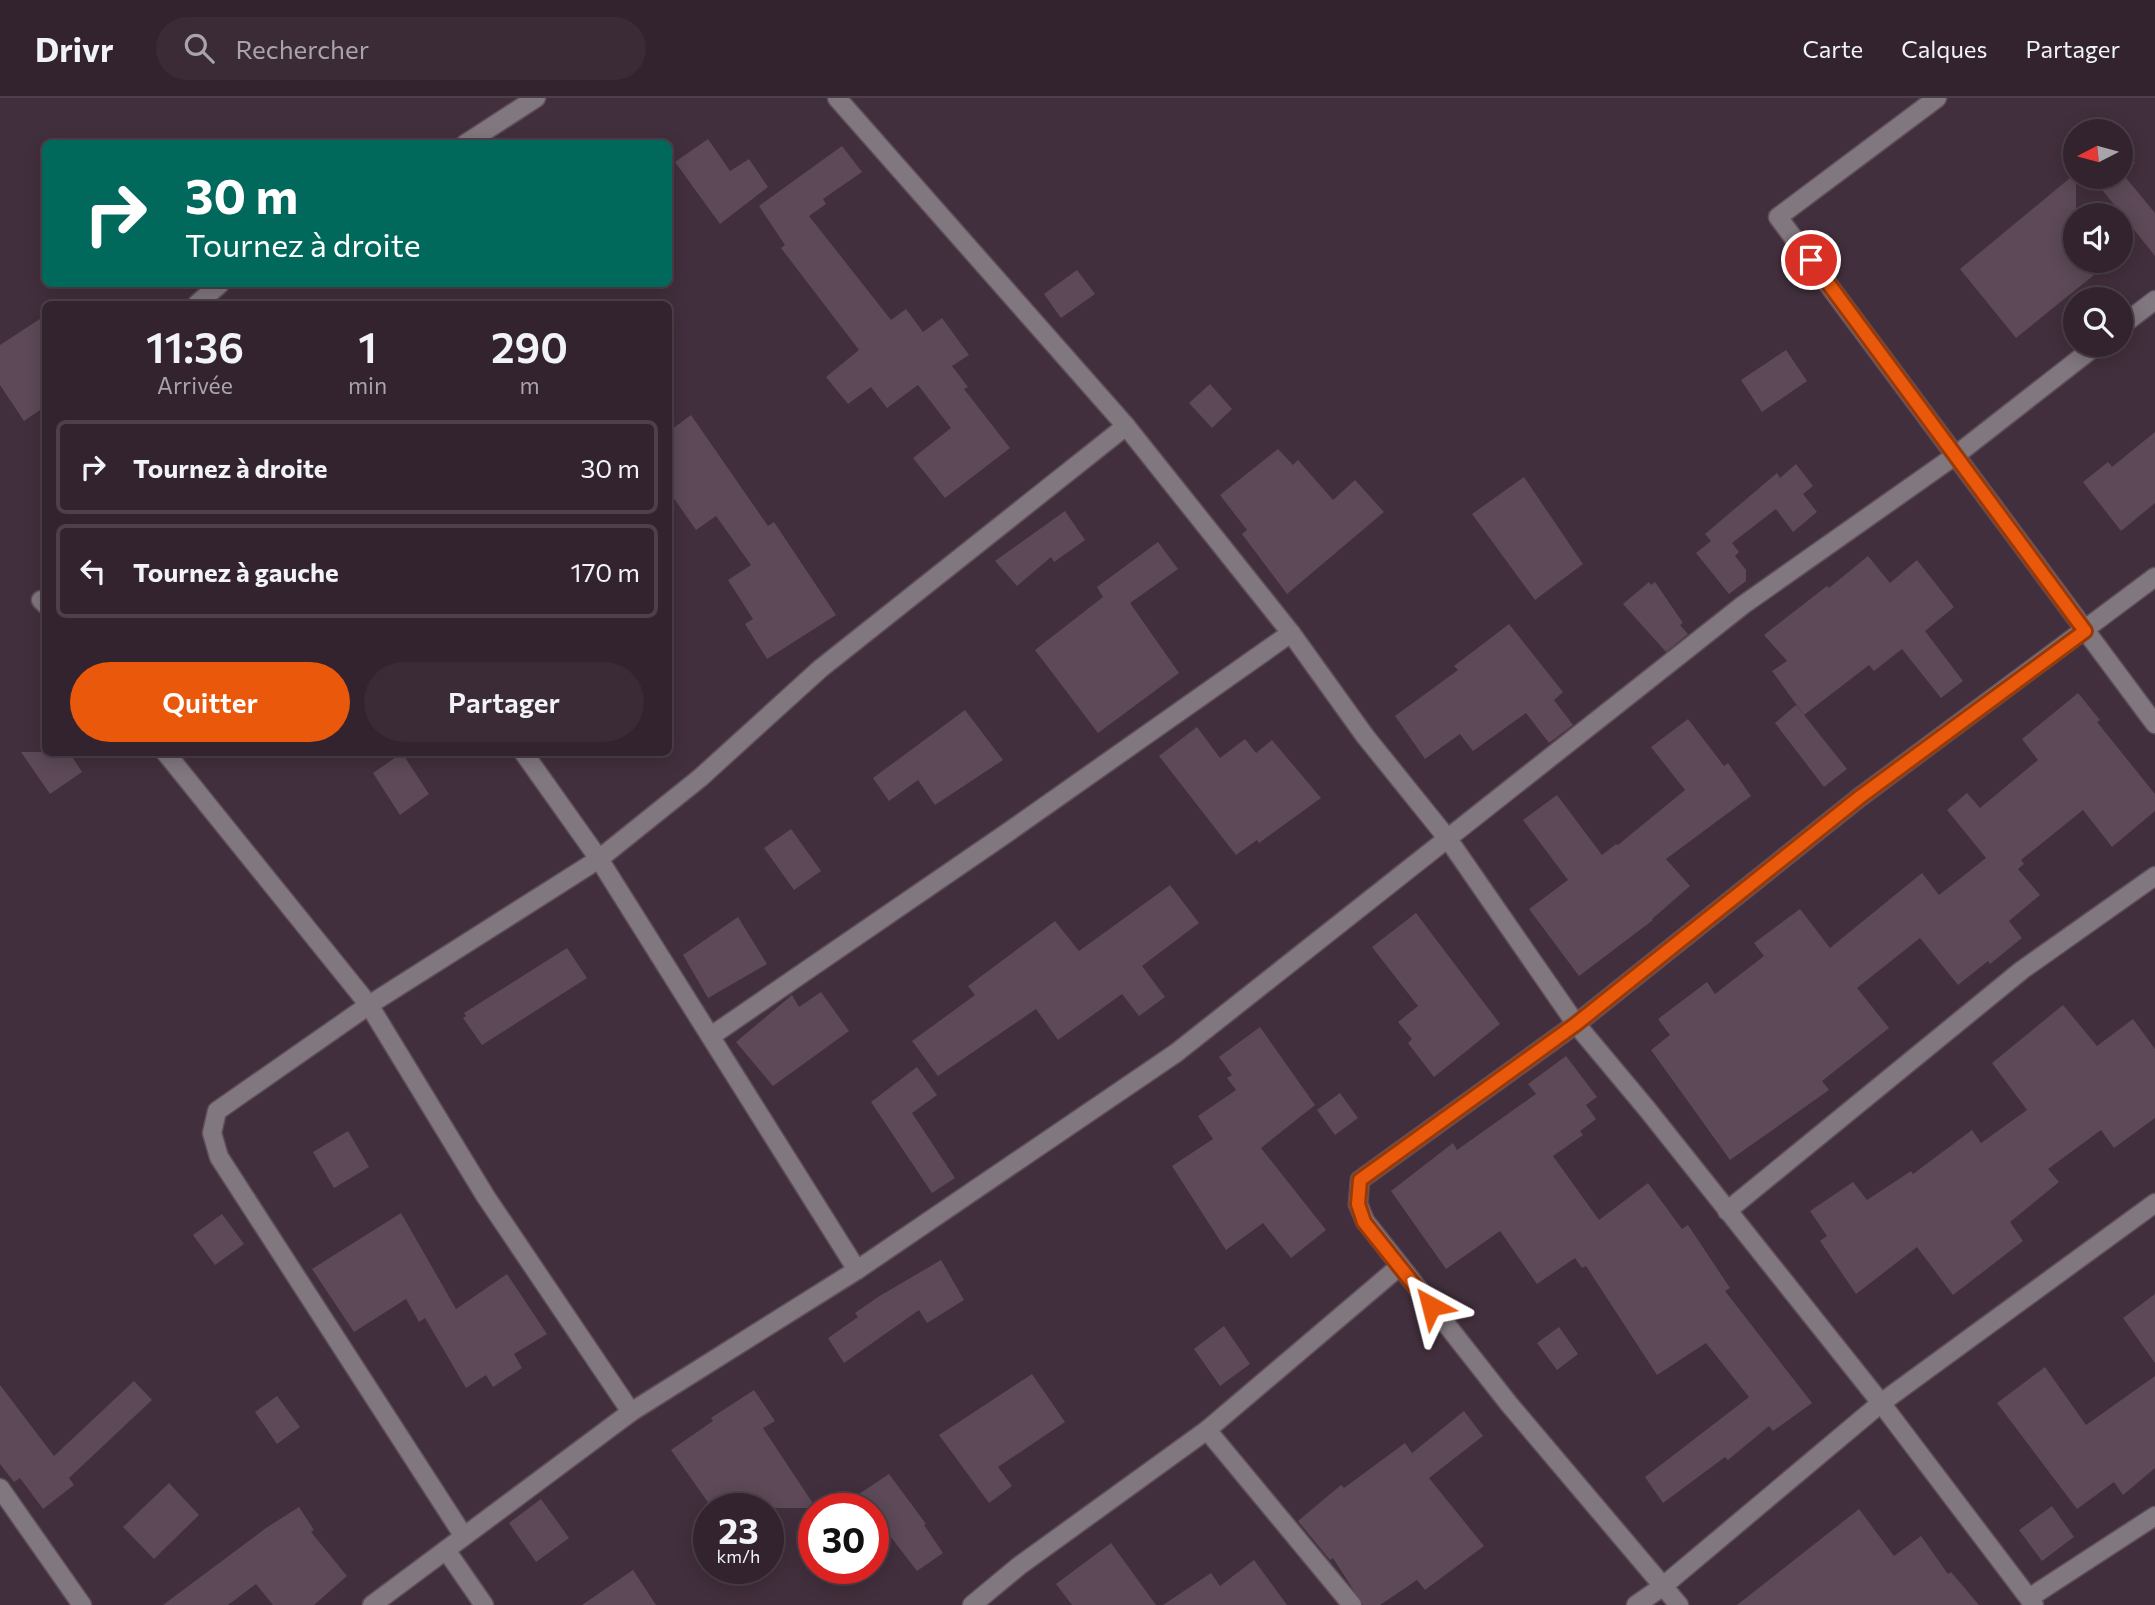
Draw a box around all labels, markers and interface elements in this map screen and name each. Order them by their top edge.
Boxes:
search box [156,17,646,80]
text: Drivr [35,28,114,69]
icon: search [180,29,218,67]
text: Rechercher [236,33,369,64]
text: Carte [1802,34,1863,63]
text: Calques [1901,34,1987,63]
text: Partager [2025,34,2120,63]
north arrow [2063,119,2133,189]
map controls [2063,119,2133,357]
text: 30 m [185,164,298,224]
icon: right [70,168,161,259]
button: sound [2063,203,2133,273]
text: Tournez à droite [185,224,421,264]
pin [1781,230,1841,290]
icon: arrive [1792,241,1830,279]
button: search [2063,287,2133,357]
text: 11:36 [146,320,244,372]
text: 1 [358,320,377,372]
text: 290 [491,320,568,372]
text: Arrivée [157,371,233,399]
text: min [348,371,387,399]
text: m [520,371,540,399]
icon: right [74,448,112,486]
text: Tournez à droite [133,452,328,483]
text: 30 m [581,452,640,483]
icon: left [74,552,112,590]
text: Tournez à gauche [133,556,339,587]
text: 170 m [571,556,640,587]
button: Quitter [70,662,350,742]
button: Partager [364,662,644,742]
position arrow [1394,1269,1468,1343]
speed limit sign: 30 [798,1493,889,1584]
text: 23 [718,1508,759,1551]
text: km/h [717,1545,760,1567]

